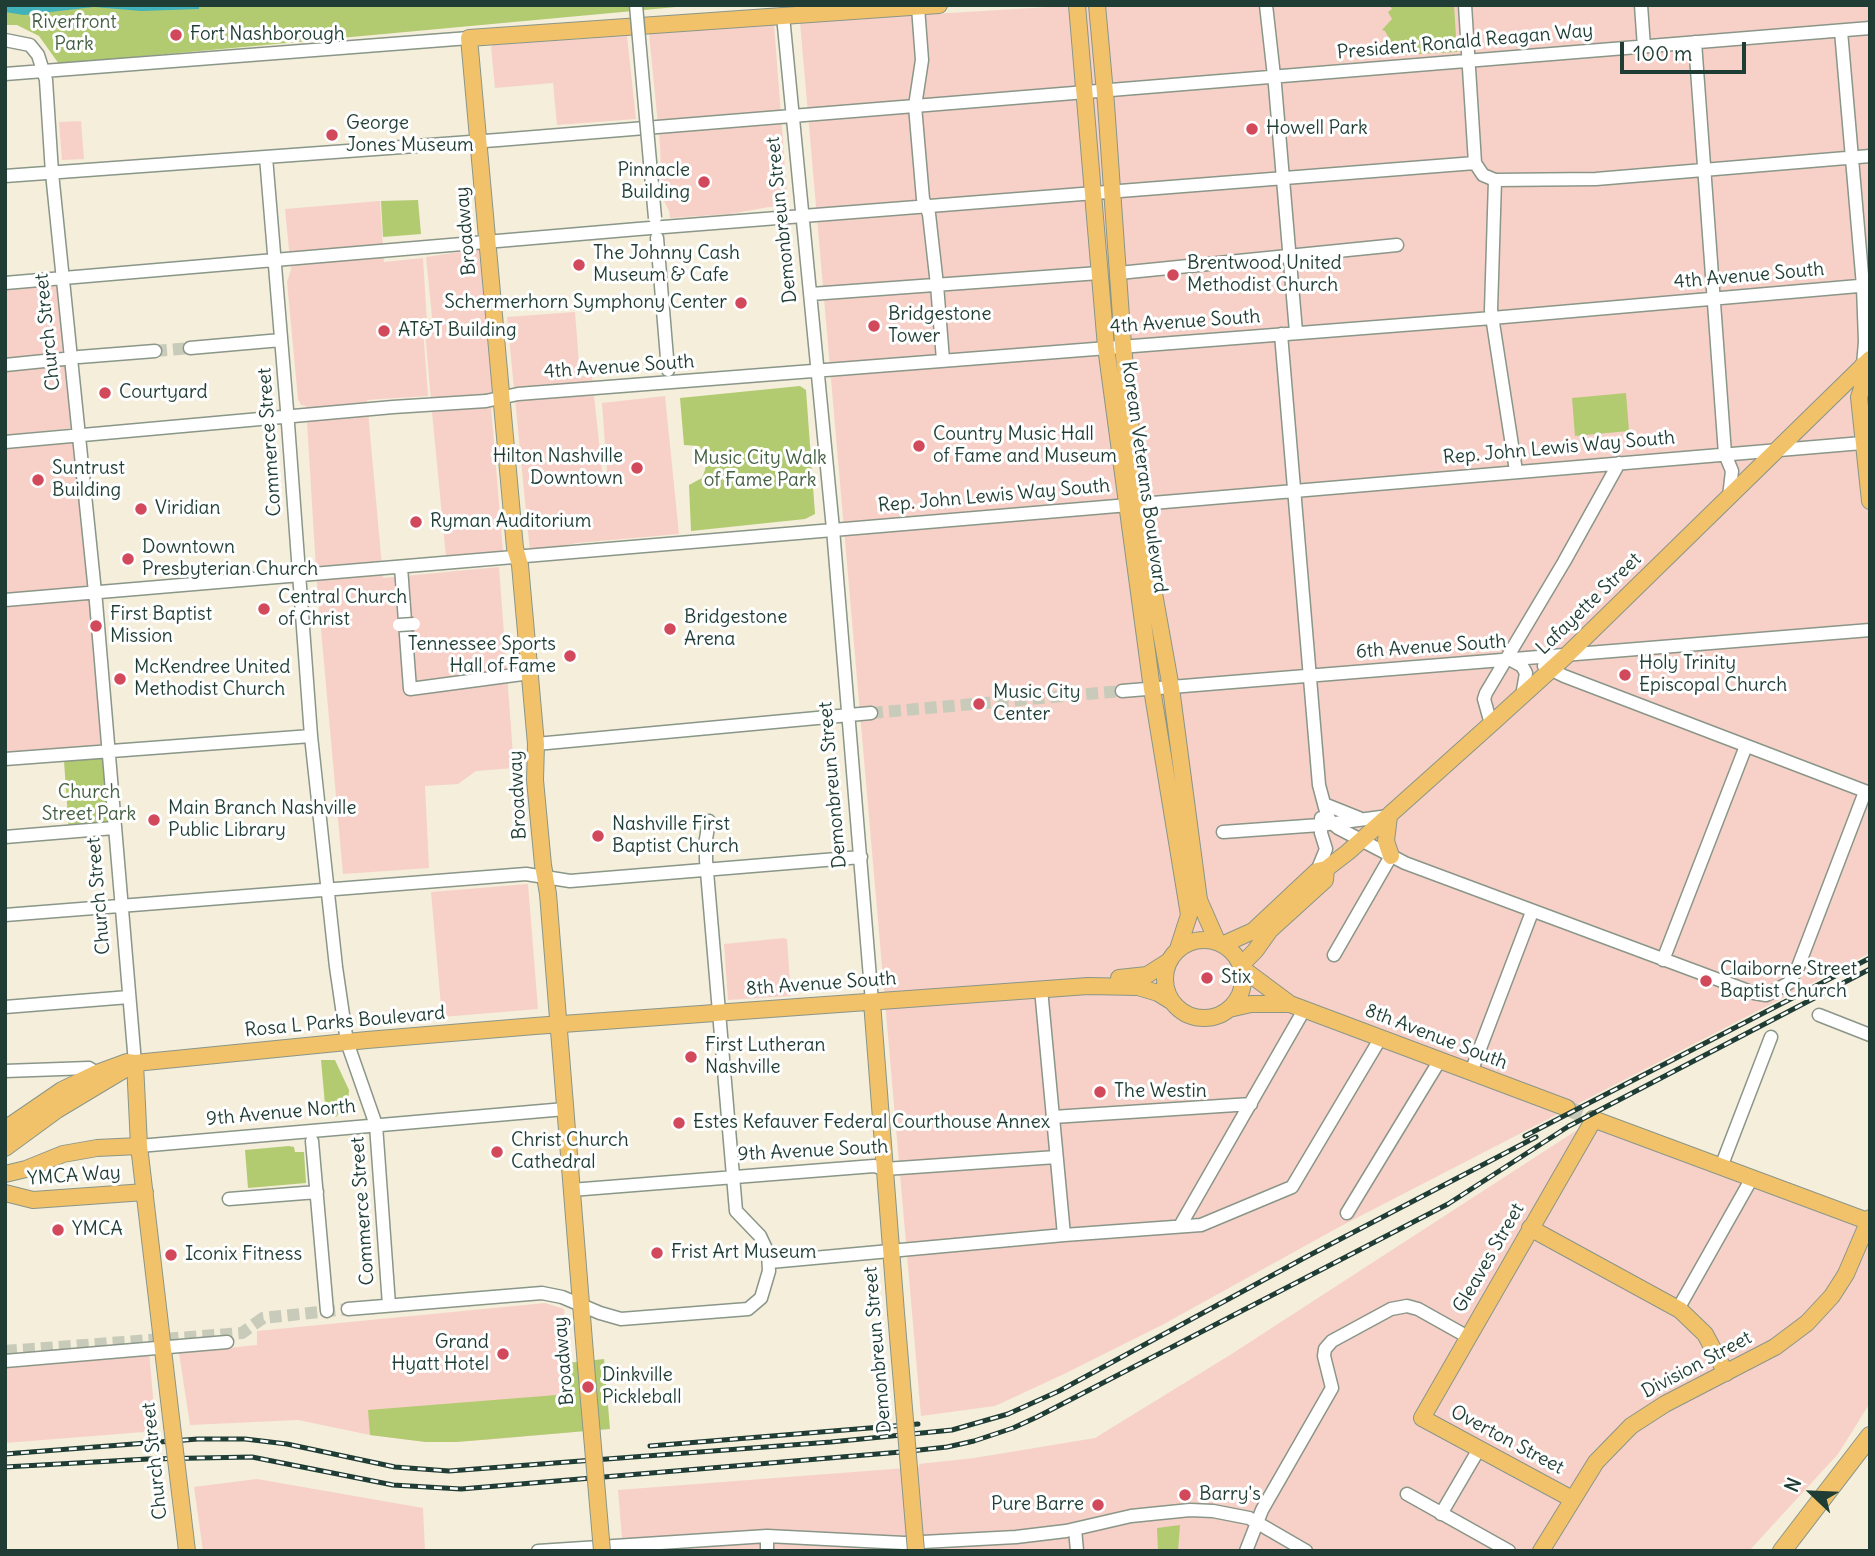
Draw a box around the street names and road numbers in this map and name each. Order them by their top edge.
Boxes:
street label: President Ronald Reagan Way [1336,19,1594,65]
street label: Demonbreun Street [762,136,802,304]
street label: Broadway [451,186,481,276]
street label: 4th Avenue South [1673,258,1825,294]
street label: Church Street [30,272,66,392]
street label: 4th Avenue South [1109,305,1261,339]
street label: 4th Avenue South [543,350,695,384]
street label: Korean Veterans Boulevard [1116,360,1172,594]
street label: Commerce Street [253,367,287,517]
street label: Rep. John Lewis Way South [1442,427,1676,469]
street label: Rep. John Lewis Way South [877,475,1111,517]
street label: Lafayette Street [1532,548,1646,660]
street label: 6th Avenue South [1355,630,1507,664]
street label: Demonbreun Street [814,701,852,869]
street label: Broadway [504,750,532,840]
street label: Church Street [83,836,115,956]
street label: 8th Avenue South [745,967,897,1001]
street label: 8th Avenue South [1362,999,1510,1075]
street label: Rosa L Parks Boulevard [244,1002,446,1042]
street label: 9th Avenue North [205,1095,357,1131]
street label: Commerce Street [346,1136,380,1286]
street label: 9th Avenue South [737,1136,889,1166]
street label: YMCA Way [27,1161,121,1191]
street label: Gleaves Street [1449,1199,1529,1317]
street label: Demonbreun Street [859,1266,897,1434]
street label: Broadway [549,1316,579,1406]
street label: Division Street [1638,1327,1756,1403]
street label: Church Street [137,1401,173,1521]
street label: Overton Street [1446,1401,1568,1479]

